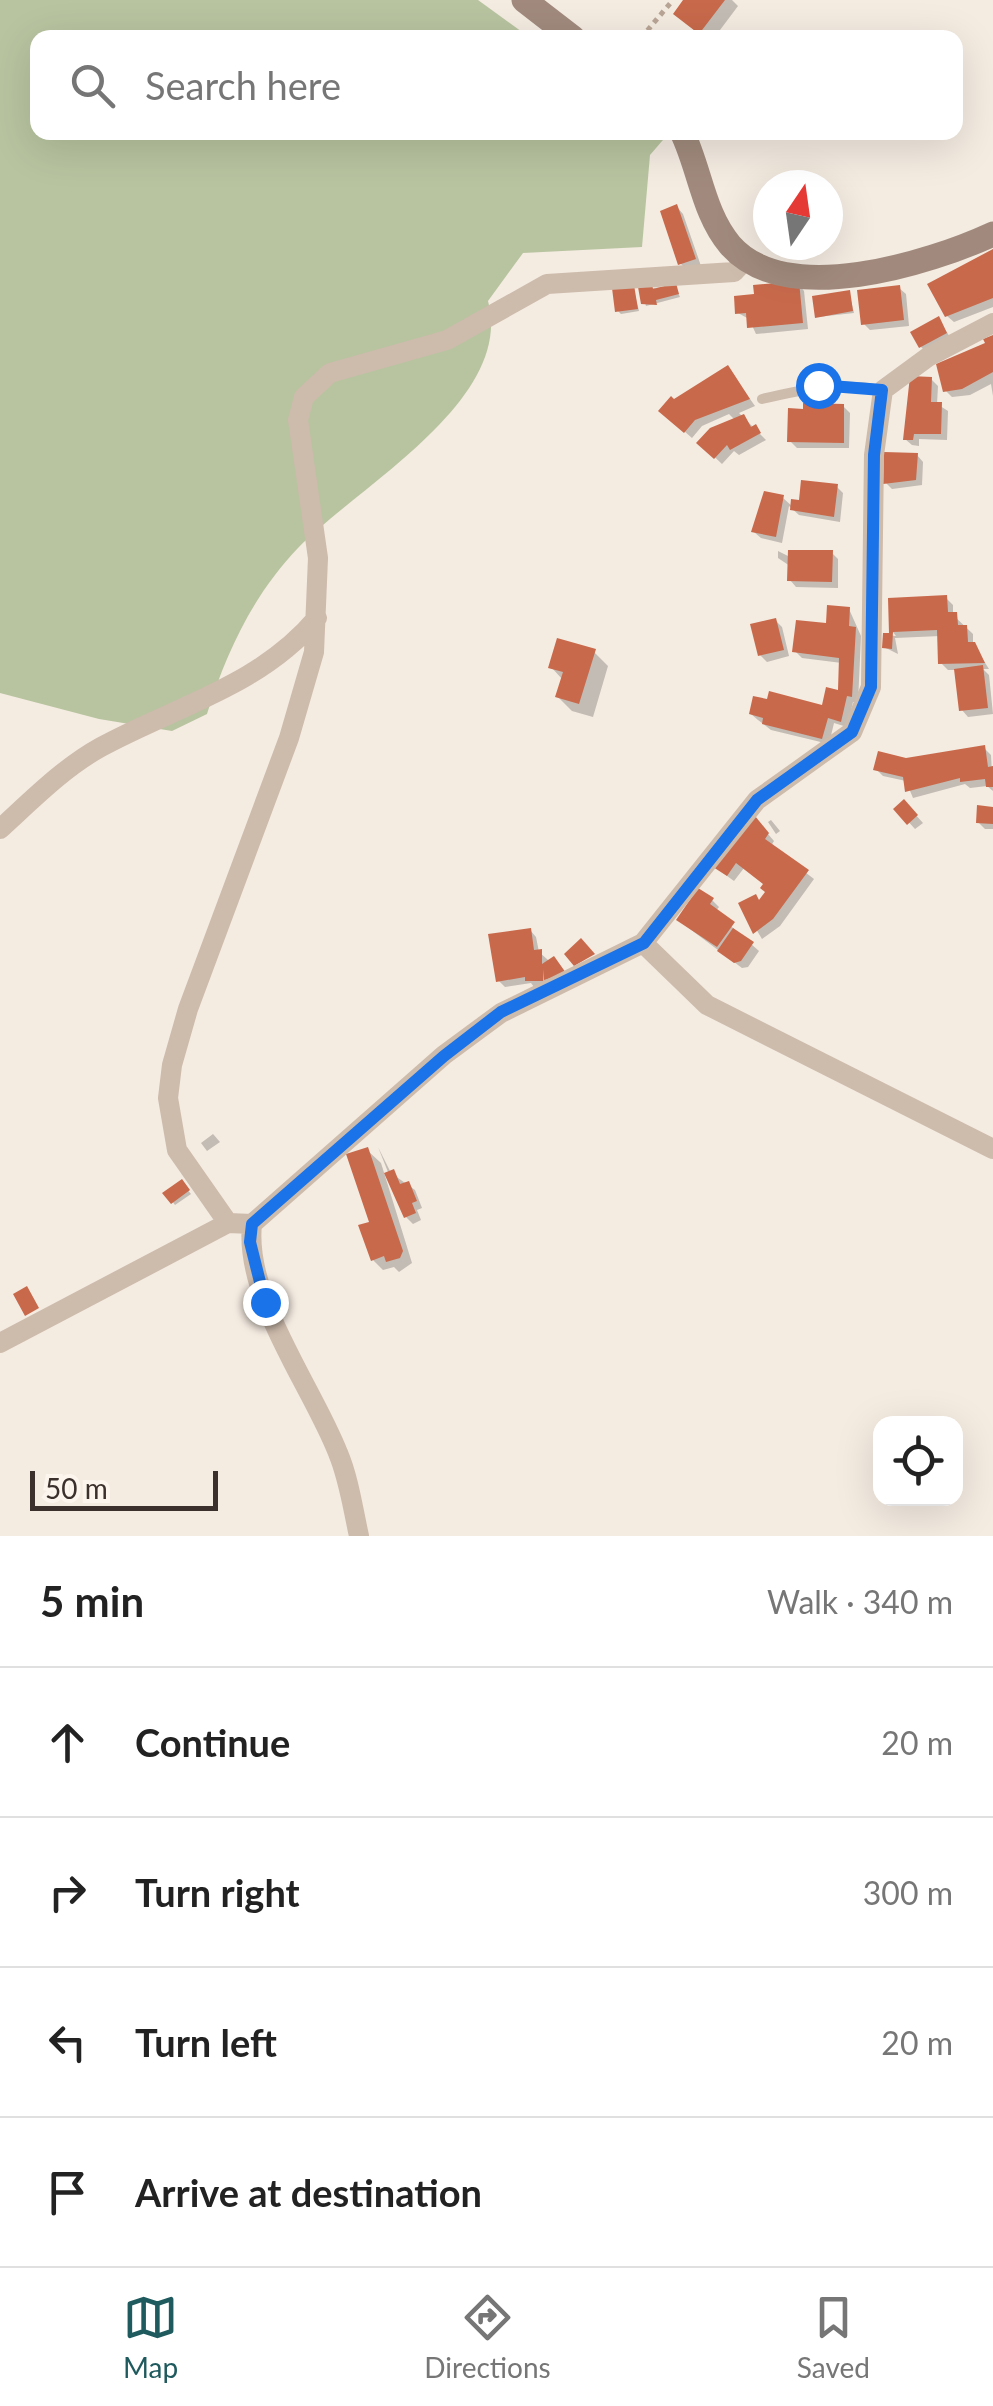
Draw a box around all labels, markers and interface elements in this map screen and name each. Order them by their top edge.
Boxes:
search box [30,30,963,140]
icon: search [65,58,120,113]
text: Search here [145,62,341,108]
north arrow [753,170,843,260]
route start [796,363,842,409]
route end [243,1280,289,1326]
map controls [873,1416,963,1506]
button: locate [873,1416,963,1506]
scale bar [30,1466,218,1510]
text: 50 m [45,1471,108,1505]
text: 5 min [40,1576,144,1626]
text: Walk · 340 m [767,1582,953,1621]
icon: ahead [40,1715,95,1770]
text: Continue [135,1719,290,1765]
text: 20 m [881,1723,953,1762]
icon: right [40,1865,95,1920]
text: Turn right [135,1869,300,1915]
text: 300 m [863,1873,953,1912]
icon: left [40,2015,95,2070]
text: Turn left [135,2019,277,2065]
text: 20 m [881,2023,953,2062]
icon: arrive [40,2165,95,2220]
text: Arrive at destination [135,2169,482,2215]
tab: Map [123,2290,178,2384]
tab: Directions [424,2290,551,2384]
tab: Saved [797,2290,870,2384]

